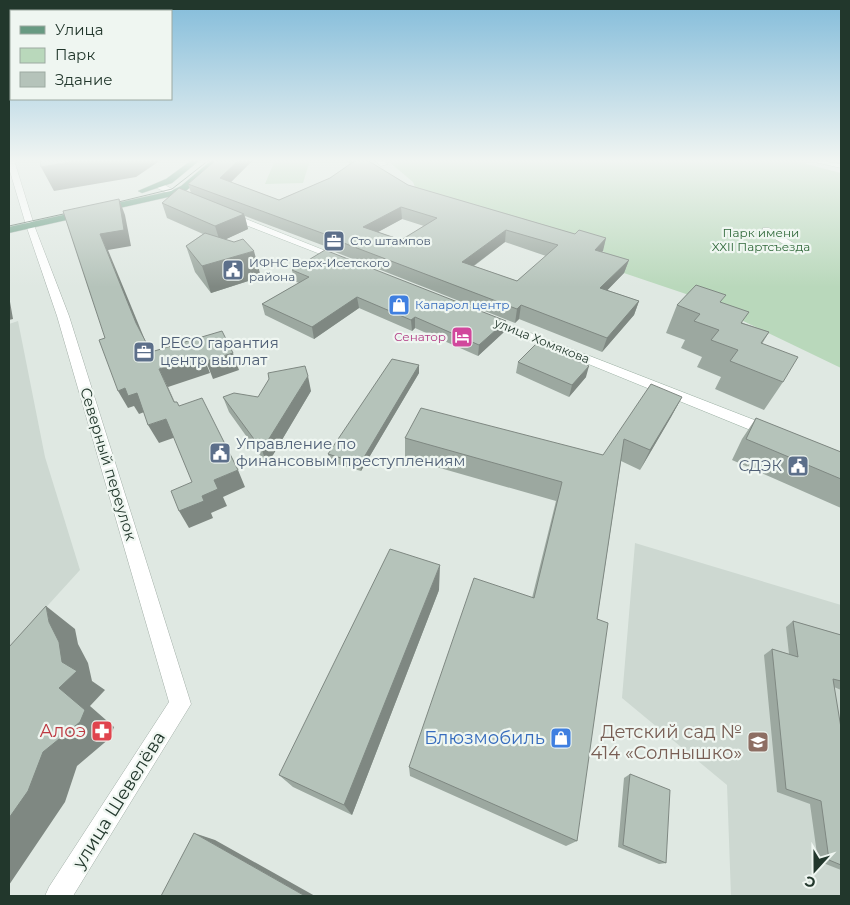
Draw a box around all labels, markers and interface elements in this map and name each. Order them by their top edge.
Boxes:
legend [10,10,172,100]
text: Улица [55,20,103,39]
text: Парк [55,45,95,64]
text: Здание [55,70,113,89]
park label: Парк имени XXII Партсъезда [712,225,810,254]
office icon: Сто штампов [322,229,346,253]
place label: Сто штампов [350,233,431,248]
place label: ИФНС Верх-Исетского района [249,255,390,284]
public building icon: ИФНС Верх-Исетского района [221,258,245,282]
shop icon: Капарол центр [387,293,411,317]
place label: Капарол центр [415,297,510,312]
street label: улица Хомякова [492,314,592,366]
hotel icon: Сенатор [450,325,474,349]
place label: Сенатор [394,329,446,344]
place label: РЕСО гарантия центр выплат [160,333,279,369]
office icon: РЕСО гарантия центр выплат [132,340,156,364]
street label: Северный переулок [76,385,141,543]
place label: Управление по финансовым преступлениям [236,434,465,470]
public building icon: Управление по финансовым преступлениям [208,441,232,465]
public building icon: СДЭК [786,454,810,478]
place label: СДЭК [739,456,782,475]
pharmacy icon: Алоэ [90,719,114,743]
place label: Алоэ [40,720,86,742]
place label: Детский сад № 414 «Солнышко» [590,721,742,764]
shop icon: Блюзмобиль [549,726,573,750]
street label: улица Шевелёва [67,727,170,873]
place label: Блюзмобиль [424,727,545,749]
school or university icon: Детский сад № 414 «Солнышко» [746,730,770,754]
north arrow [790,845,840,895]
text: С [802,872,818,892]

